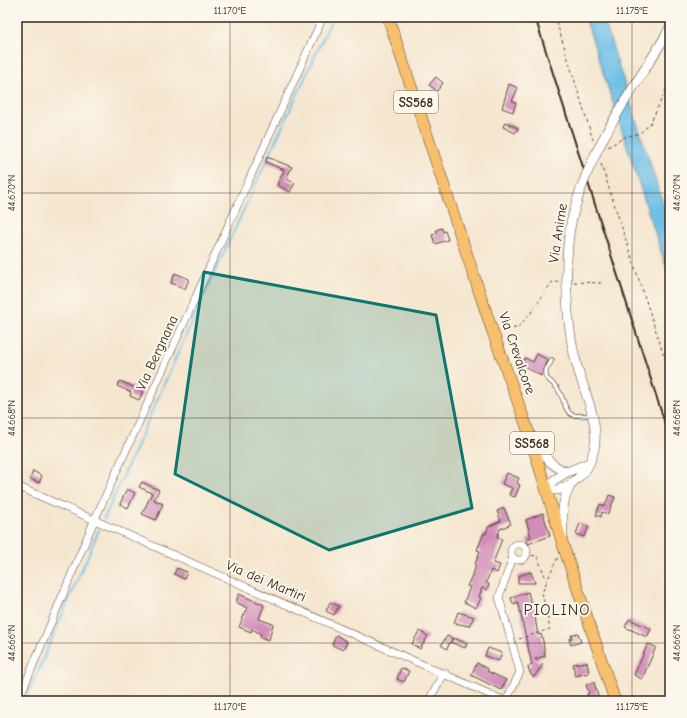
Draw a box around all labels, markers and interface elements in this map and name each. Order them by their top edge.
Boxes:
text: 11.170°E [214,5,246,17]
text: 11.175°E [616,5,648,17]
road number: SS568 [394,91,438,113]
text: 44.670°N [6,175,18,211]
text: 44.670°N [671,175,683,211]
street label: Via Anime [545,202,571,264]
street label: Via Crevalcore [495,310,539,396]
street label: Via Bergnana [132,313,182,393]
text: 44.668°N [6,400,18,436]
text: 44.668°N [671,400,683,436]
road number: SS568 [510,432,554,454]
street label: Via dei Martiri [223,557,309,605]
district label: PIOLINO [523,601,591,619]
text: 44.666°N [6,625,18,661]
text: 44.666°N [671,625,683,661]
text: 11.170°E [214,701,246,713]
text: 11.175°E [616,701,648,713]

